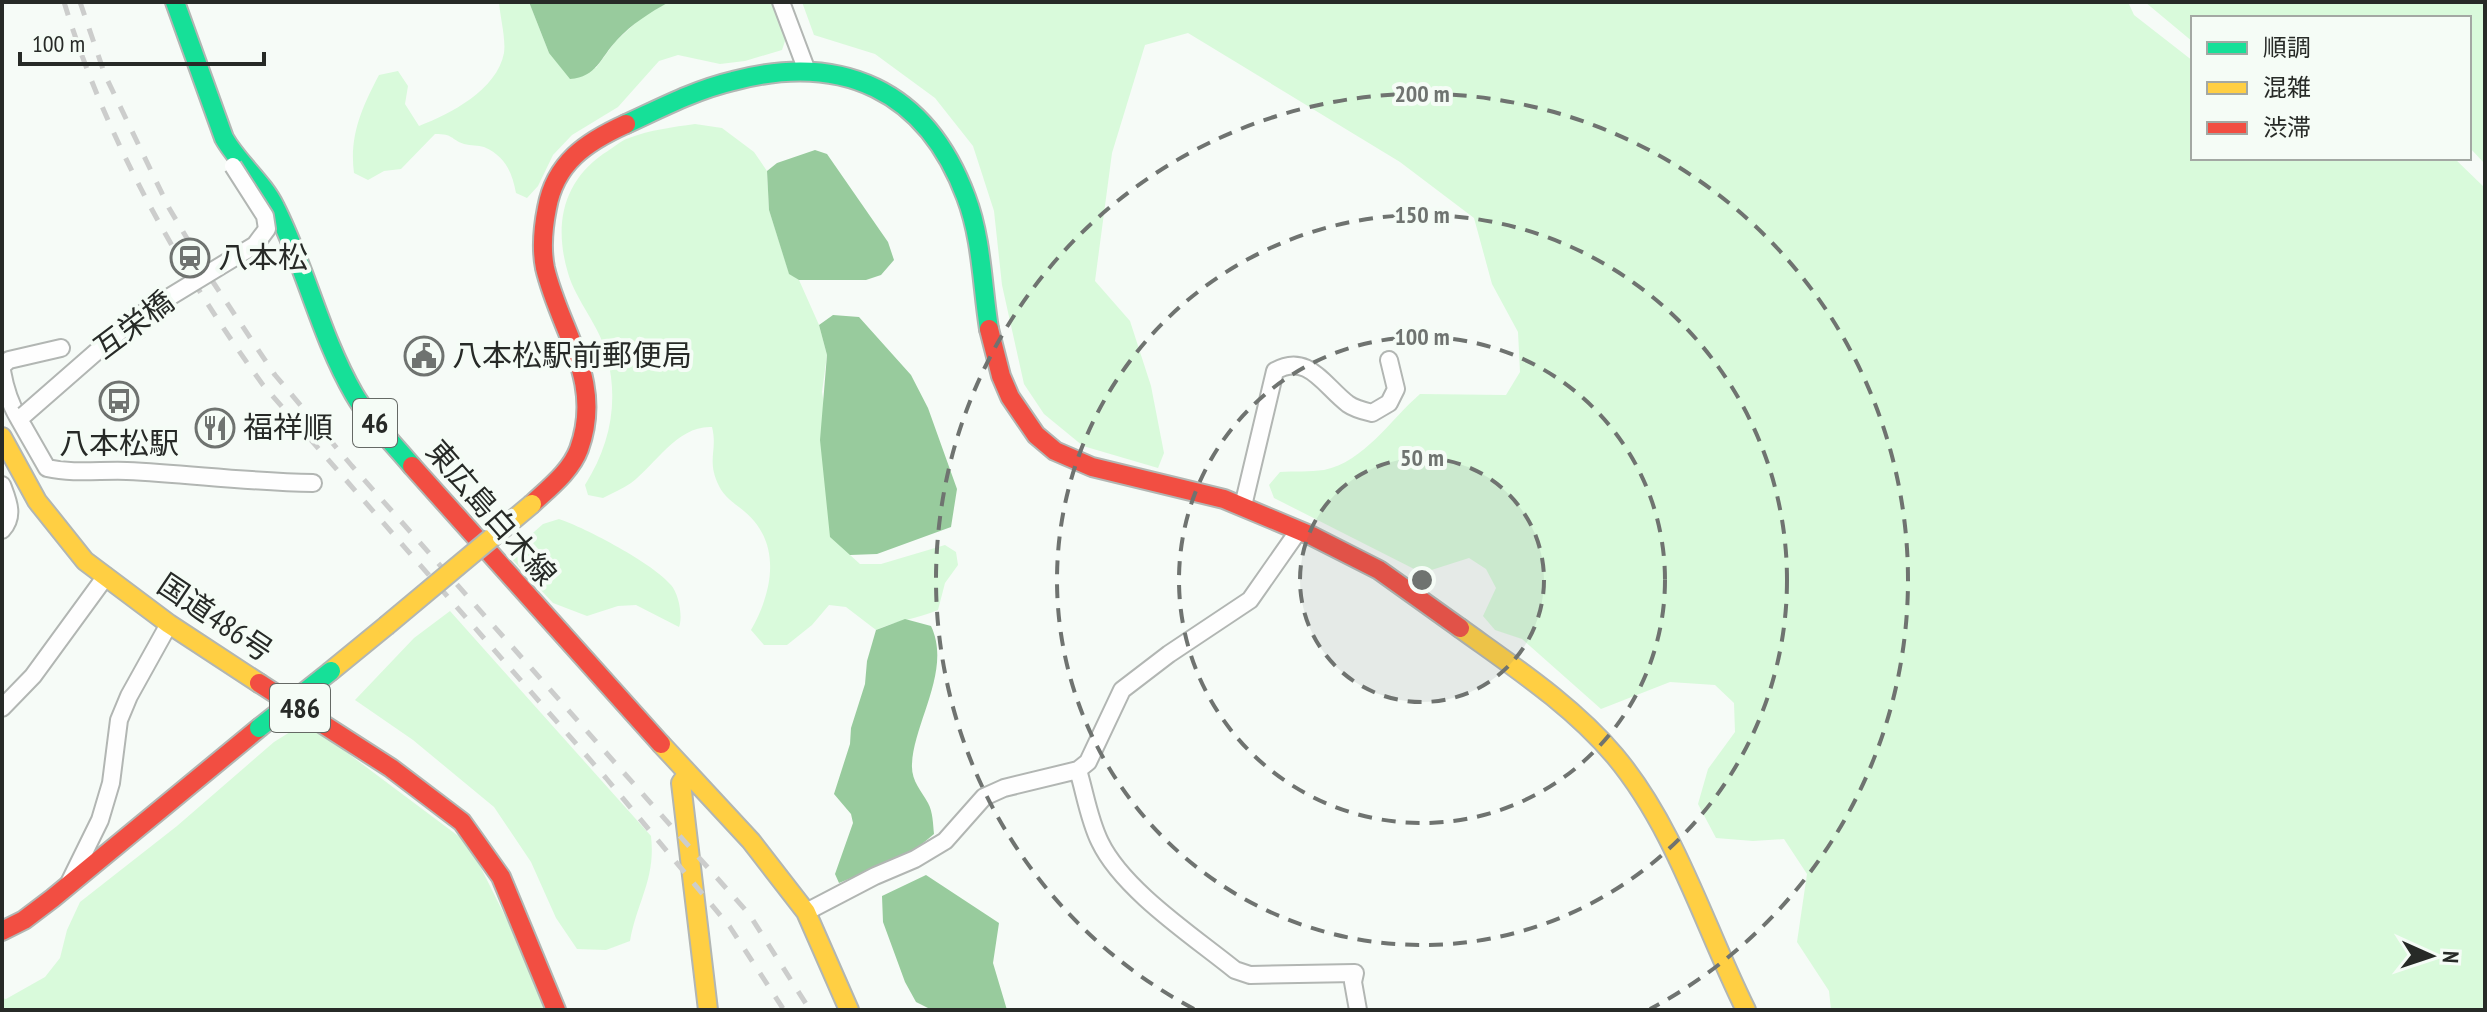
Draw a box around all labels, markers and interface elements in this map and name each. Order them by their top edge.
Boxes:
scale bar [20,16,264,66]
legend [2191,16,2471,160]
text: 100 m [32,28,85,59]
text: 順調 [2263,32,2311,63]
text: 混雑 [2263,72,2311,103]
text: 200 m [1394,78,1450,109]
text: 渋滞 [2263,112,2311,143]
text: 150 m [1394,199,1450,230]
station icon: 八本松 [169,237,211,279]
place label: 八本松 [218,237,308,276]
street label: 互栄橋 [85,281,181,366]
text: 100 m [1394,321,1450,352]
public building icon: 八本松駅前郵便局 [403,335,445,377]
place label: 八本松駅前郵便局 [452,335,692,374]
bus stop icon: 八本松駅 [98,380,140,422]
road number: 46 [353,399,397,447]
restaurant icon: 福祥順 [194,407,236,449]
place label: 福祥順 [243,407,333,446]
place label: 八本松駅 [59,423,179,462]
street label: 東広島白木線 [418,431,566,593]
text: 50 m [1400,442,1444,473]
street label: 国道486号 [151,564,281,669]
centre of rings [1408,566,1436,594]
road number: 486 [270,684,330,732]
north arrow [2391,916,2471,996]
text: N [2437,950,2465,964]

